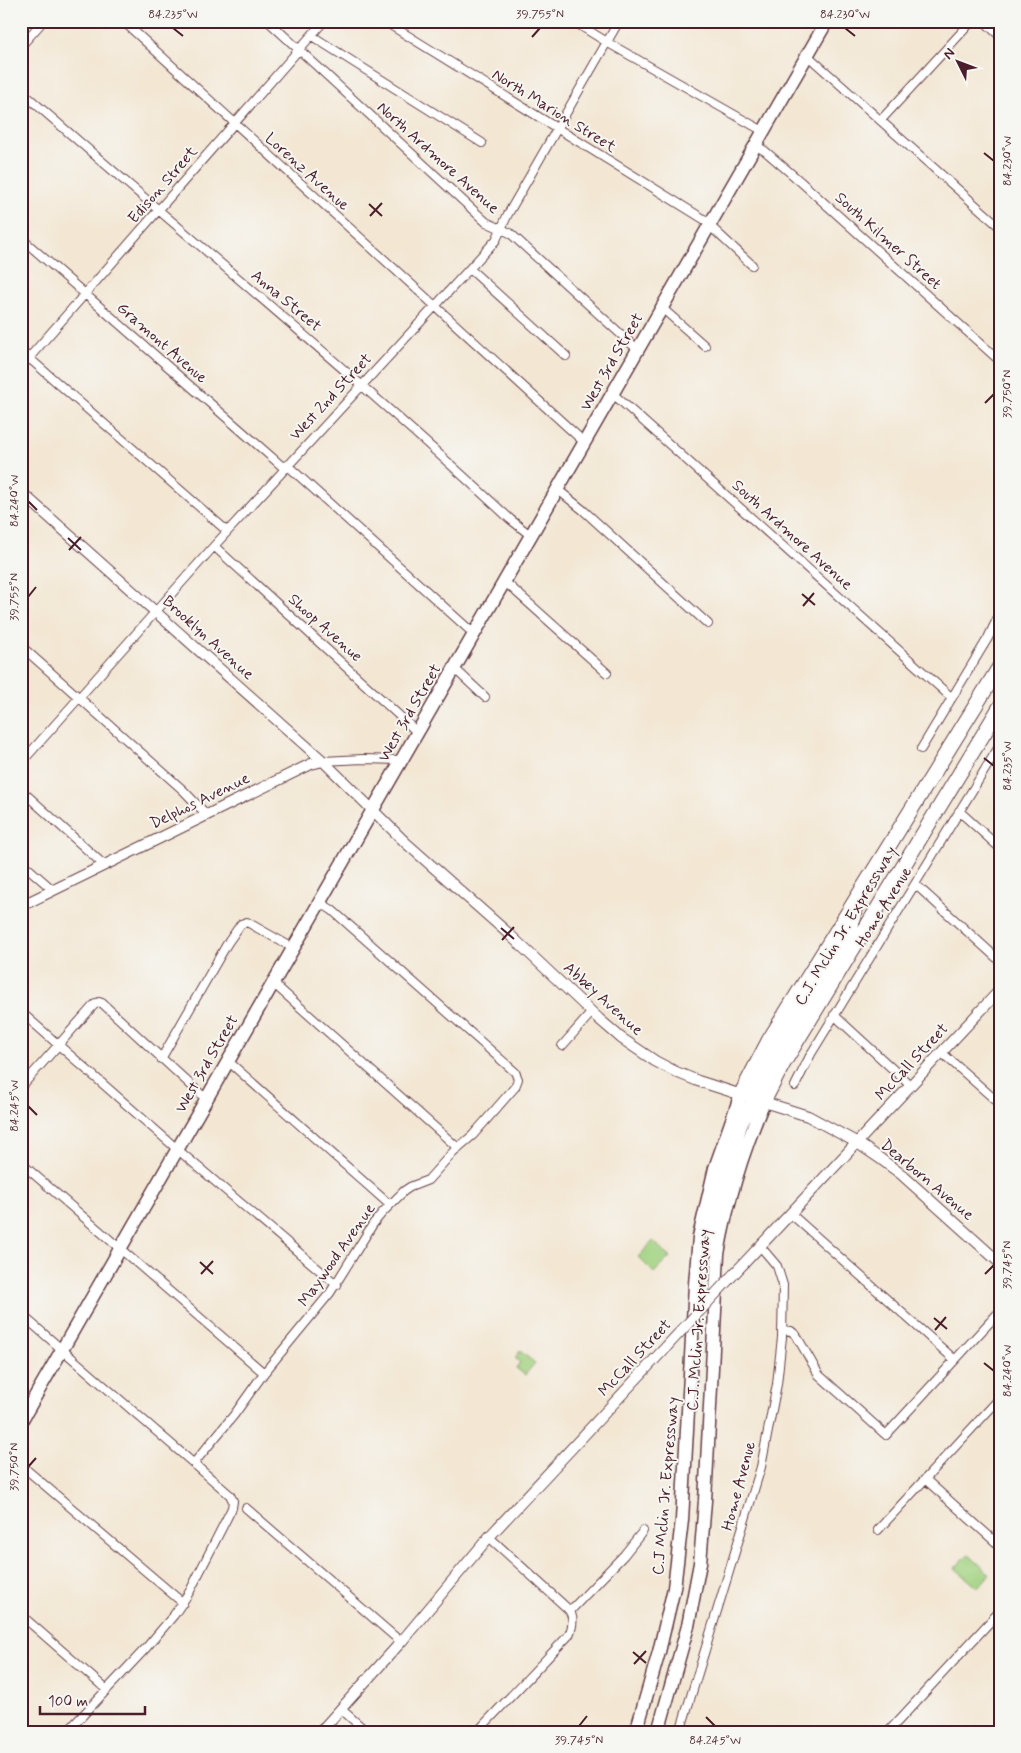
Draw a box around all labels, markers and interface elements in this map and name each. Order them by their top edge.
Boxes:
text: 84.235°W [148,7,198,23]
text: 39.755°N [516,7,564,23]
text: 84.230°W [820,7,870,23]
north arrow [934,38,984,88]
text: N [939,44,959,63]
street label: North Marion Street [488,64,621,158]
street label: North Ardmore Avenue [372,97,504,219]
street label: Lorenz Avenue [260,128,354,216]
text: 84.230°W [1000,136,1016,186]
street label: Edison Street [123,141,203,228]
street label: South Kilmer Street [830,188,946,295]
street label: Anna Street [246,265,326,337]
street label: Gramont Avenue [112,298,212,389]
street label: West 3rd Street [575,309,649,415]
street label: West 2nd Street [285,349,377,445]
text: 39.750°N [1000,370,1016,418]
text: 84.240°W [7,475,23,527]
street label: South Ardmore Avenue [727,475,857,595]
text: 39.755°N [7,573,23,621]
street label: Shoop Avenue [283,589,367,667]
street label: Brooklyn Avenue [158,591,258,685]
street label: West 3rd Street [373,660,447,766]
text: 84.235°W [1000,741,1016,791]
street label: Delphos Avenue [147,768,253,834]
street label: C.J. Mclin Jr. Expressway [790,842,902,1010]
street label: Home Avenue [851,862,917,951]
street label: Abbey Avenue [559,958,647,1040]
street label: West 3rd Street [170,1011,244,1117]
street label: McCall Street [871,1018,954,1105]
text: 84.245°W [7,1080,23,1132]
street label: Dearborn Avenue [876,1135,978,1225]
street label: Maywood Avenue [294,1199,381,1311]
street label: C.J. Mclin Jr. Expressway [682,1228,716,1412]
text: 39.745°N [1000,1241,1016,1289]
street label: McCall Street [594,1314,677,1401]
text: 84.240°W [1000,1345,1016,1397]
street label: C.J Mclin Jr. Expressway [648,1396,684,1576]
street label: Home Avenue [717,1439,761,1533]
text: 39.750°N [7,1443,23,1491]
scale bar [40,1683,145,1715]
text: 100 m [48,1692,88,1712]
text: 39.745°N [555,1733,603,1749]
text: 84.245°W [689,1733,741,1749]

